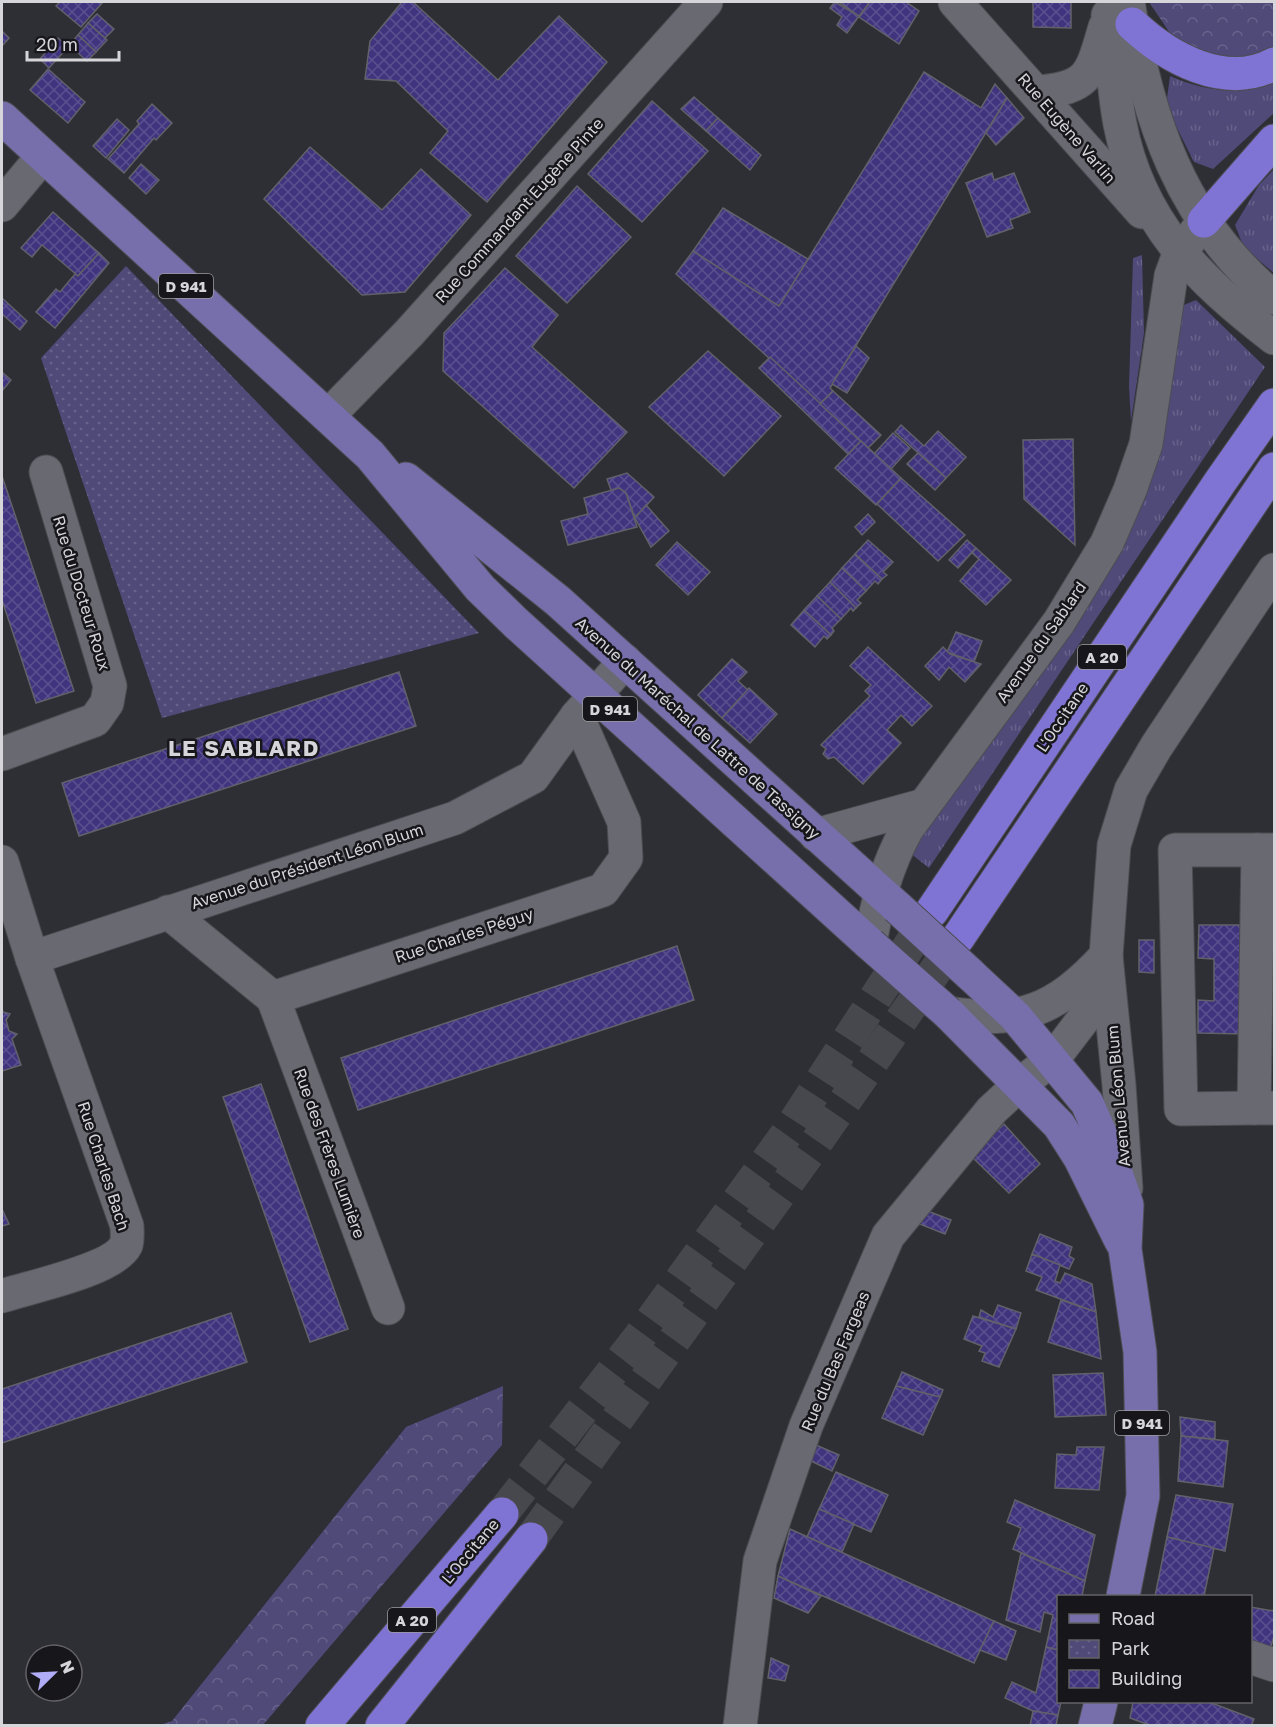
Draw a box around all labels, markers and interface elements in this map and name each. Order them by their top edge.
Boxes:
scale bar [27,24,118,62]
text: 20 m [36,33,78,55]
street label: Rue Eugène Varlin [1014,69,1120,187]
street label: Rue Commandant Eugène Pinte [431,113,607,307]
road number: D 941 [159,274,213,298]
street label: Rue du Docteur Roux [49,513,115,673]
street label: Avenue du Sablard [992,578,1090,706]
street label: Avenue du Maréchal de Lattre de Tassigny [572,613,825,843]
road number: A 20 [1078,645,1126,669]
street label: L'Occitane [1032,679,1092,755]
road number: D 941 [583,697,637,721]
district label: LE SABLARD [168,734,320,761]
street label: Avenue du Président Léon Blum [188,819,426,913]
street label: Rue Charles Péguy [392,903,536,967]
street label: Avenue Léon Blum [1102,1024,1134,1168]
street label: Rue des Frères Lumière [290,1065,370,1241]
street label: Rue Charles Bach [74,1099,134,1233]
street label: Rue du Bas Fargeas [796,1288,874,1434]
road number: D 941 [1115,1411,1169,1435]
street label: L'Occitane [437,1514,503,1588]
legend [1057,1595,1252,1703]
text: Road [1111,1607,1155,1629]
road number: A 20 [388,1608,436,1632]
text: Park [1111,1637,1150,1659]
north arrow [24,1643,84,1703]
text: N [56,1657,79,1677]
text: Building [1111,1667,1182,1689]

